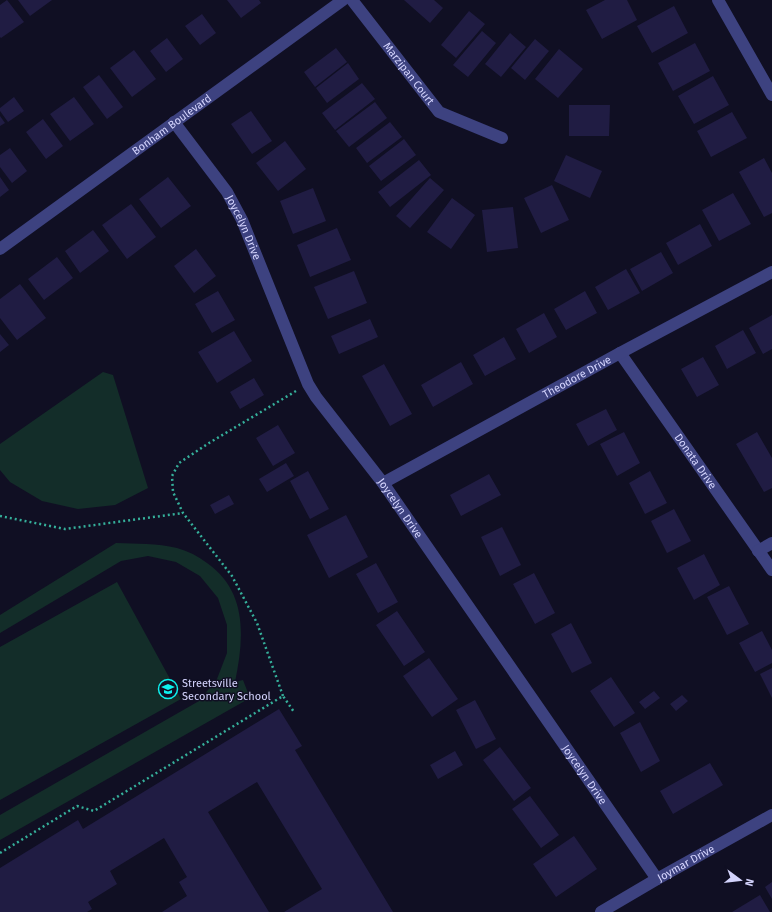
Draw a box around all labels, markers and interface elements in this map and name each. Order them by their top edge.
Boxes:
street label: Marzipan Court [381,40,437,107]
street label: Bonham Boulevard [129,91,214,158]
street label: Joycelyn Drive [223,193,264,262]
street label: Theodore Drive [540,353,613,401]
street label: Donata Drive [672,431,720,491]
street label: Joycelyn Drive [375,475,426,540]
place label: Streetsville Secondary School [182,677,271,703]
school or university icon: Streetsville Secondary School [157,678,179,700]
street label: Joycelyn Drive [559,742,610,807]
street label: Joymar Drive [655,842,717,884]
north arrow [720,860,760,900]
text: N [742,877,756,888]

